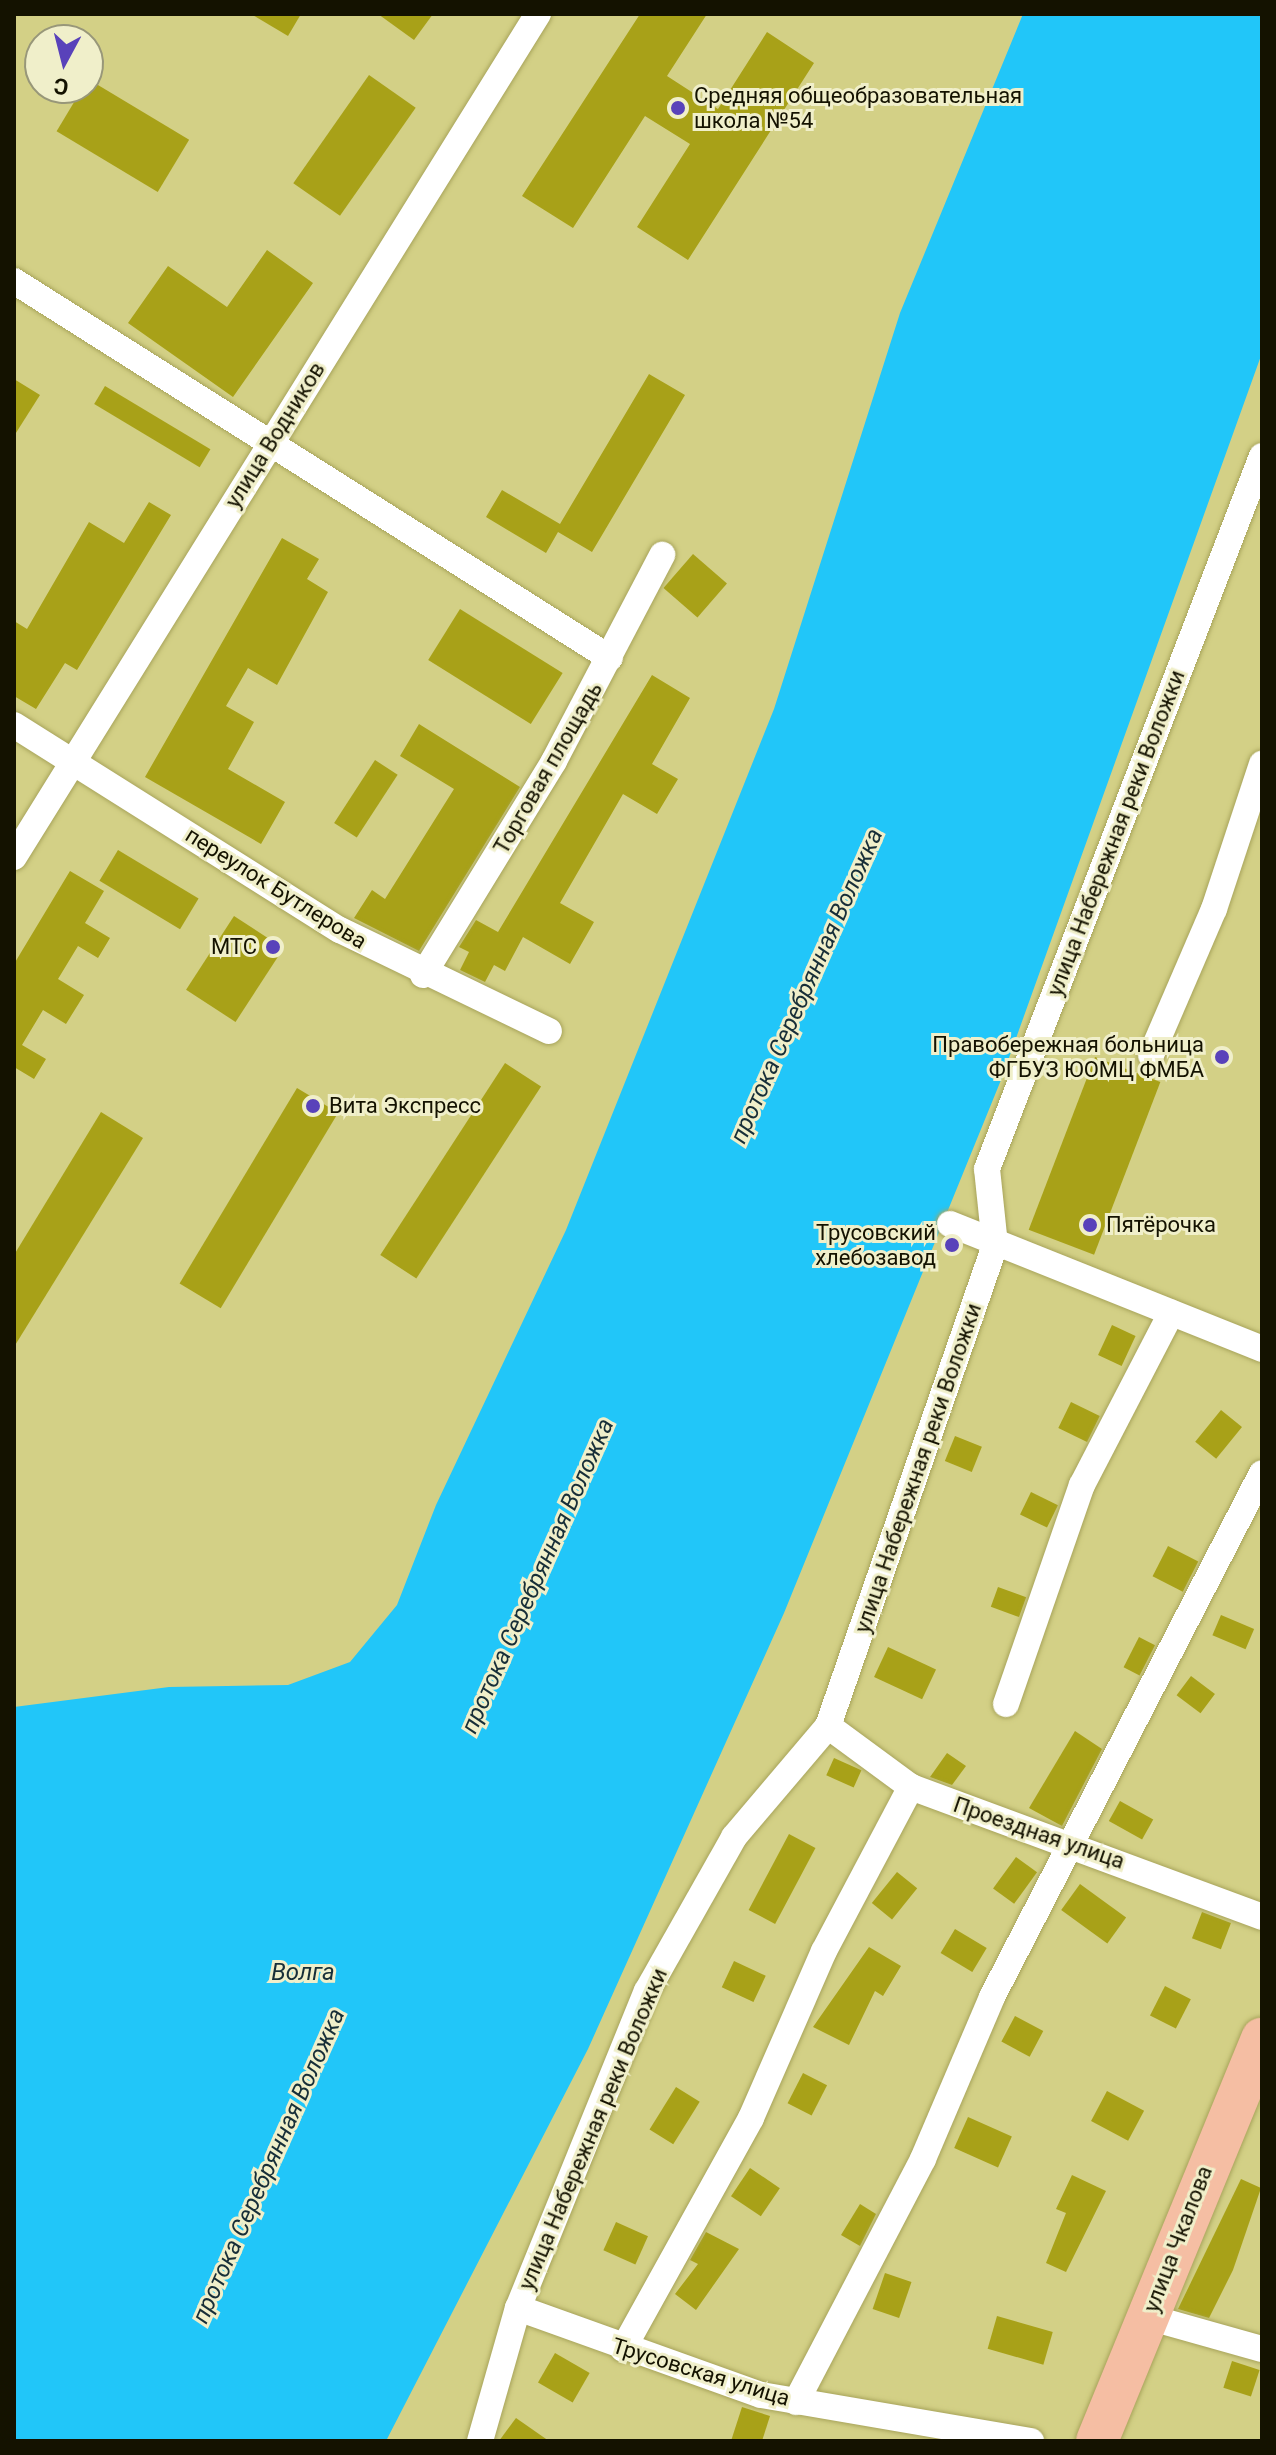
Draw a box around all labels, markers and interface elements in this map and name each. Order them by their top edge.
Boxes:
north arrow [24,24,104,104]
text: С [53,73,70,100]
place label: Средняя общеобразовательная школа №54 [694,82,1022,134]
marker: Средняя общеобразовательная школа №54 [669,99,687,117]
street label: улица Водников [220,357,330,513]
street label: улица Набережная реки Воложки [1041,666,1191,1000]
street label: Торговая площадь [488,677,608,859]
street label: переулок Бутлерова [181,822,371,954]
water label: протока Серебрянная Воложка [724,824,890,1148]
place label: МТС [211,934,257,960]
marker: МТС [264,938,282,956]
place label: Правобережная больница ФГБУЗ ЮОМЦ ФМБА [932,1031,1204,1082]
marker: Правобережная больница ФГБУЗ ЮОМЦ ФМБА [1211,1046,1233,1068]
place label: Вита Экспресс [329,1093,481,1119]
marker: Вита Экспресс [304,1097,322,1115]
place label: Пятёрочка [1106,1212,1216,1238]
marker: Пятёрочка [1081,1216,1099,1234]
place label: Трусовский хлебозавод [815,1219,936,1270]
marker: Трусовский хлебозавод [943,1236,961,1254]
street label: улица Набережная реки Воложки [849,1300,987,1636]
water label: протока Серебрянная Воложка [455,1414,621,1738]
street label: Проездная улица [950,1791,1128,1875]
water label: Волга [271,1959,335,1987]
street label: улица Набережная реки Воложки [513,1964,673,2294]
water label: протока Серебрянная Воложка [186,2004,352,2328]
street label: улица Чкалова [1138,2162,1218,2316]
street label: Трусовская улица [609,2332,793,2412]

